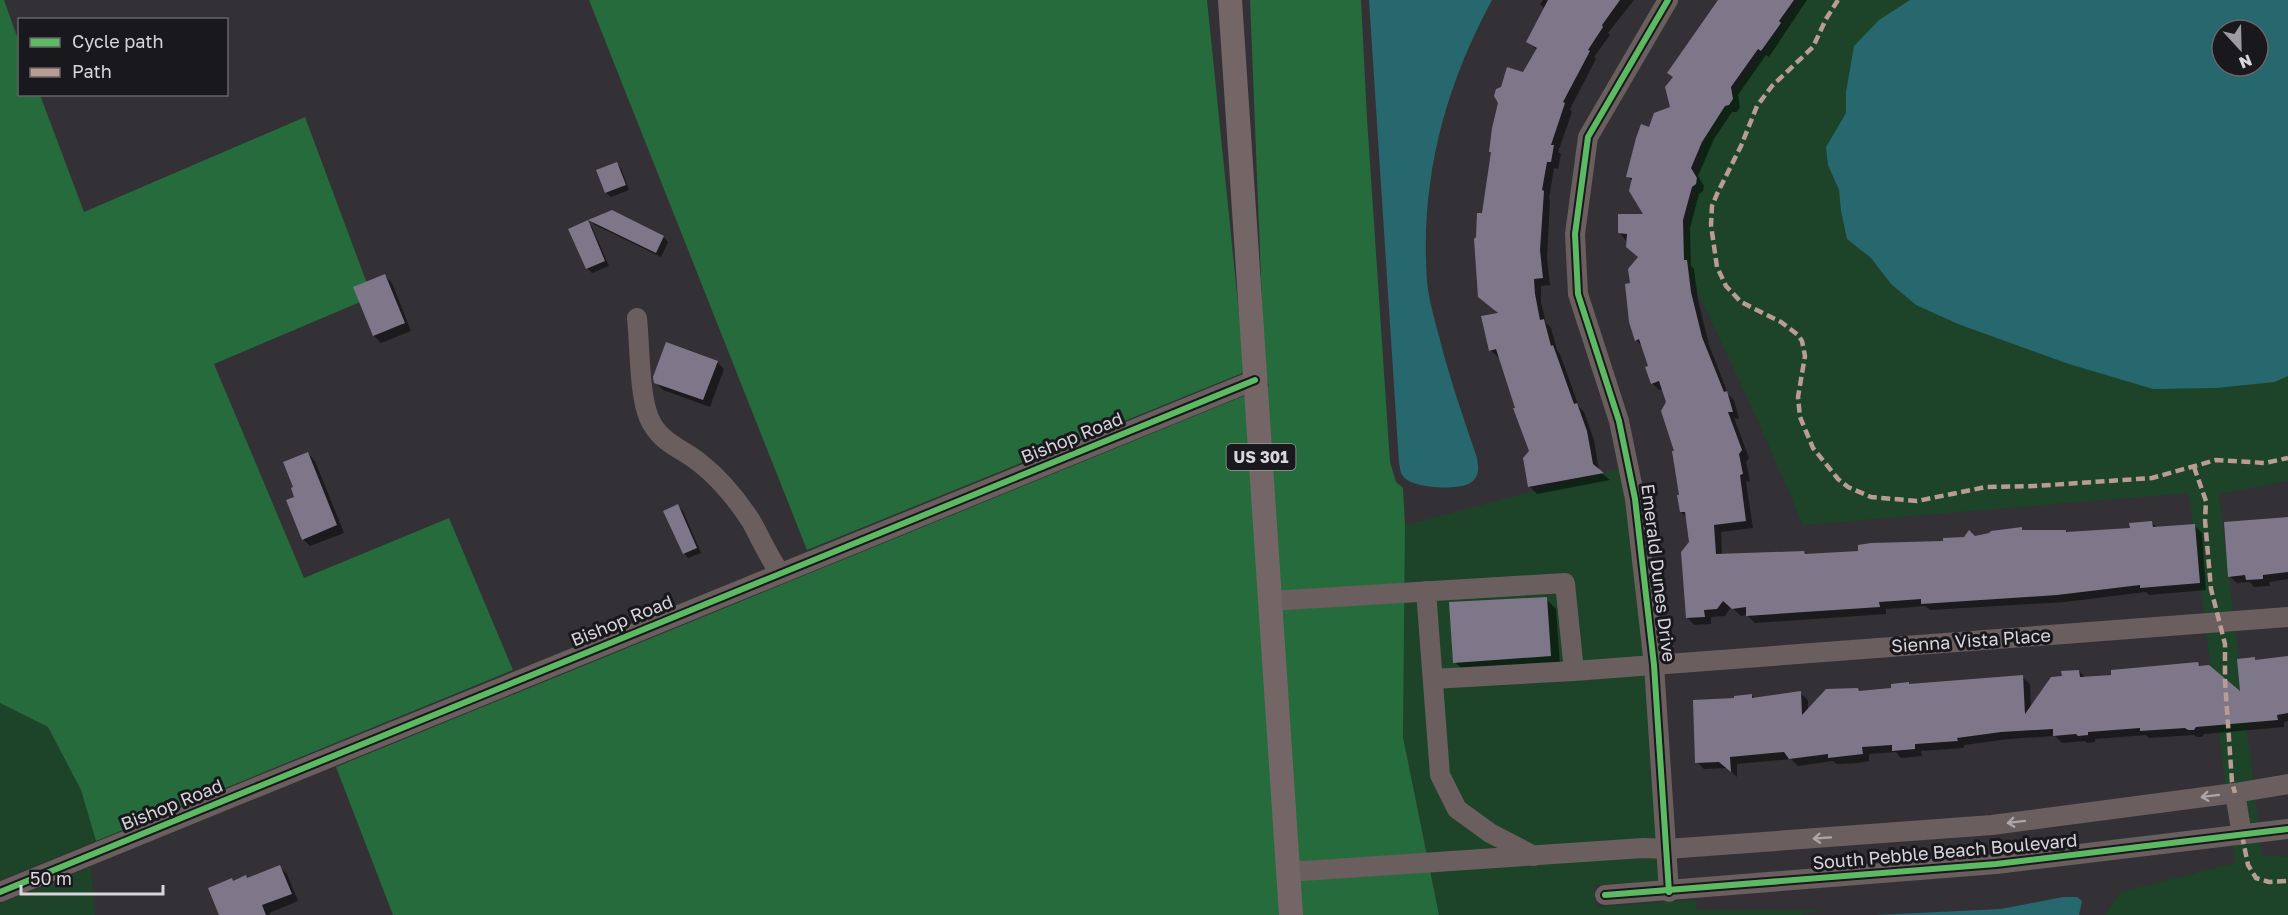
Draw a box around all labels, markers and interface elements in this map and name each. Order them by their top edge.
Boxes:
legend [18,18,228,96]
north arrow [2210,18,2270,78]
text: Cycle path [72,30,164,52]
text: N [2236,50,2255,73]
text: Path [72,60,112,82]
street label: Bishop Road [1017,407,1126,467]
road number: US 301 [1226,444,1296,470]
street label: Emerald Dunes Drive [1637,483,1681,663]
street label: Bishop Road [567,590,676,650]
street label: Sienna Vista Place [1890,623,2051,657]
street label: Bishop Road [117,774,226,834]
one-way arrow [2200,791,2220,802]
one-way arrow [2007,816,2027,827]
street label: South Pebble Beach Boulevard [1812,828,2078,874]
one-way arrow [1812,832,1832,843]
scale bar [21,858,164,896]
text: 50 m [30,867,72,889]

